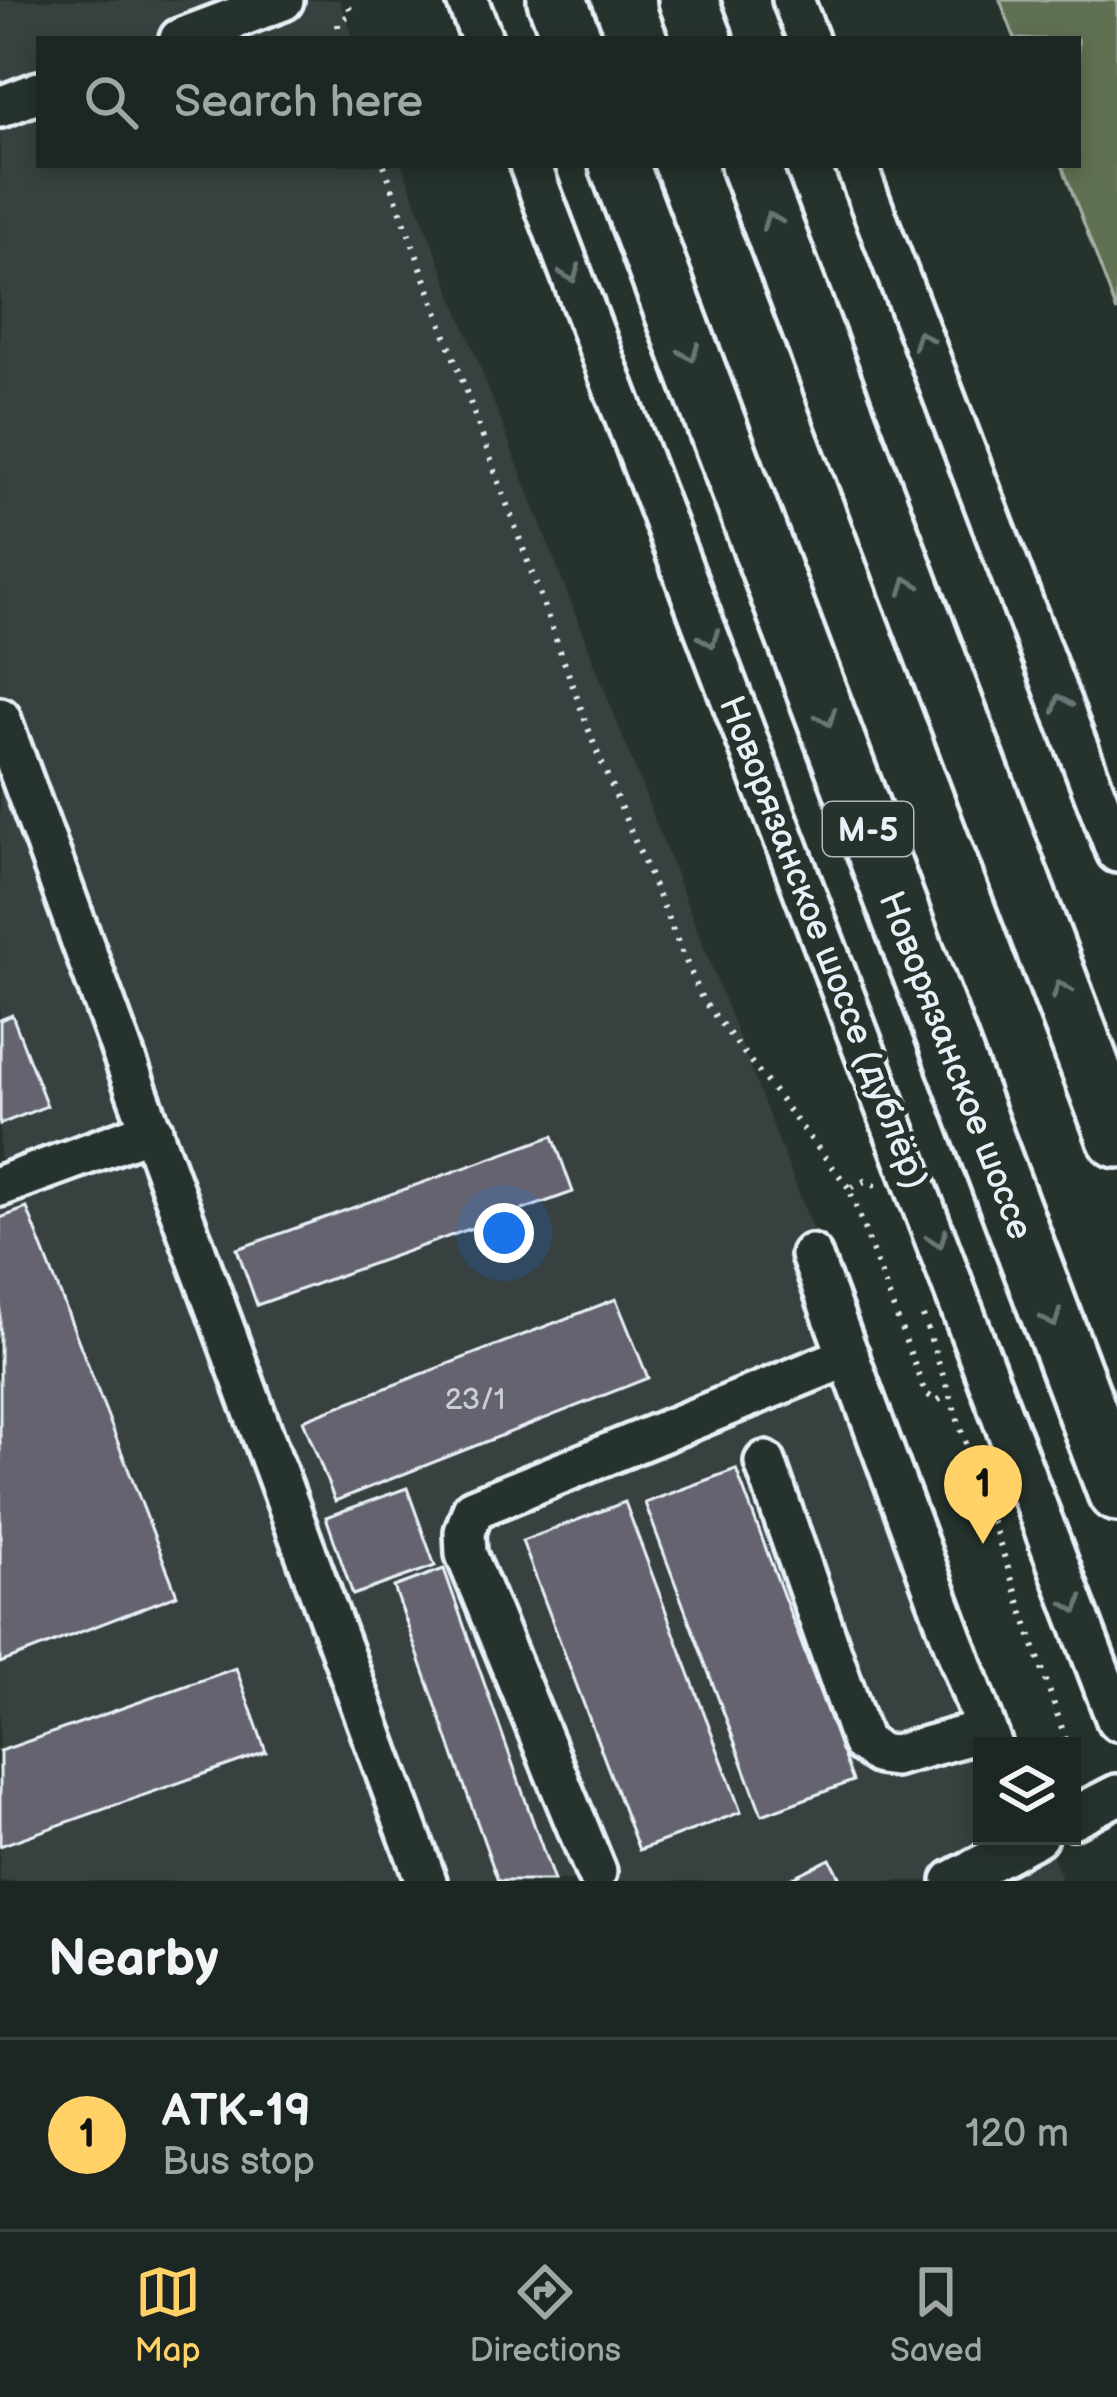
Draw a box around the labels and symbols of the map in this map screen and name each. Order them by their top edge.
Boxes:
one-way arrow [760,211,785,232]
one-way arrow [557,263,582,284]
one-way arrow [912,330,937,351]
one-way arrow [675,342,700,363]
one-way arrow [898,575,923,596]
one-way arrow [695,627,720,648]
street label: Новорязанское шоссе (дублёр) [709,691,937,1195]
one-way arrow [1050,694,1075,715]
one-way arrow [812,707,837,728]
road number: М-5 [823,802,913,856]
street label: Новорязанское шоссе [868,886,1041,1246]
one-way arrow [1050,980,1075,1001]
your location [474,1203,534,1263]
one-way arrow [923,1227,948,1248]
one-way arrow [1038,1308,1063,1329]
house number: 23/1 [445,1382,505,1418]
pin: 1 [944,1445,1022,1544]
one-way arrow [1060,1593,1084,1614]

